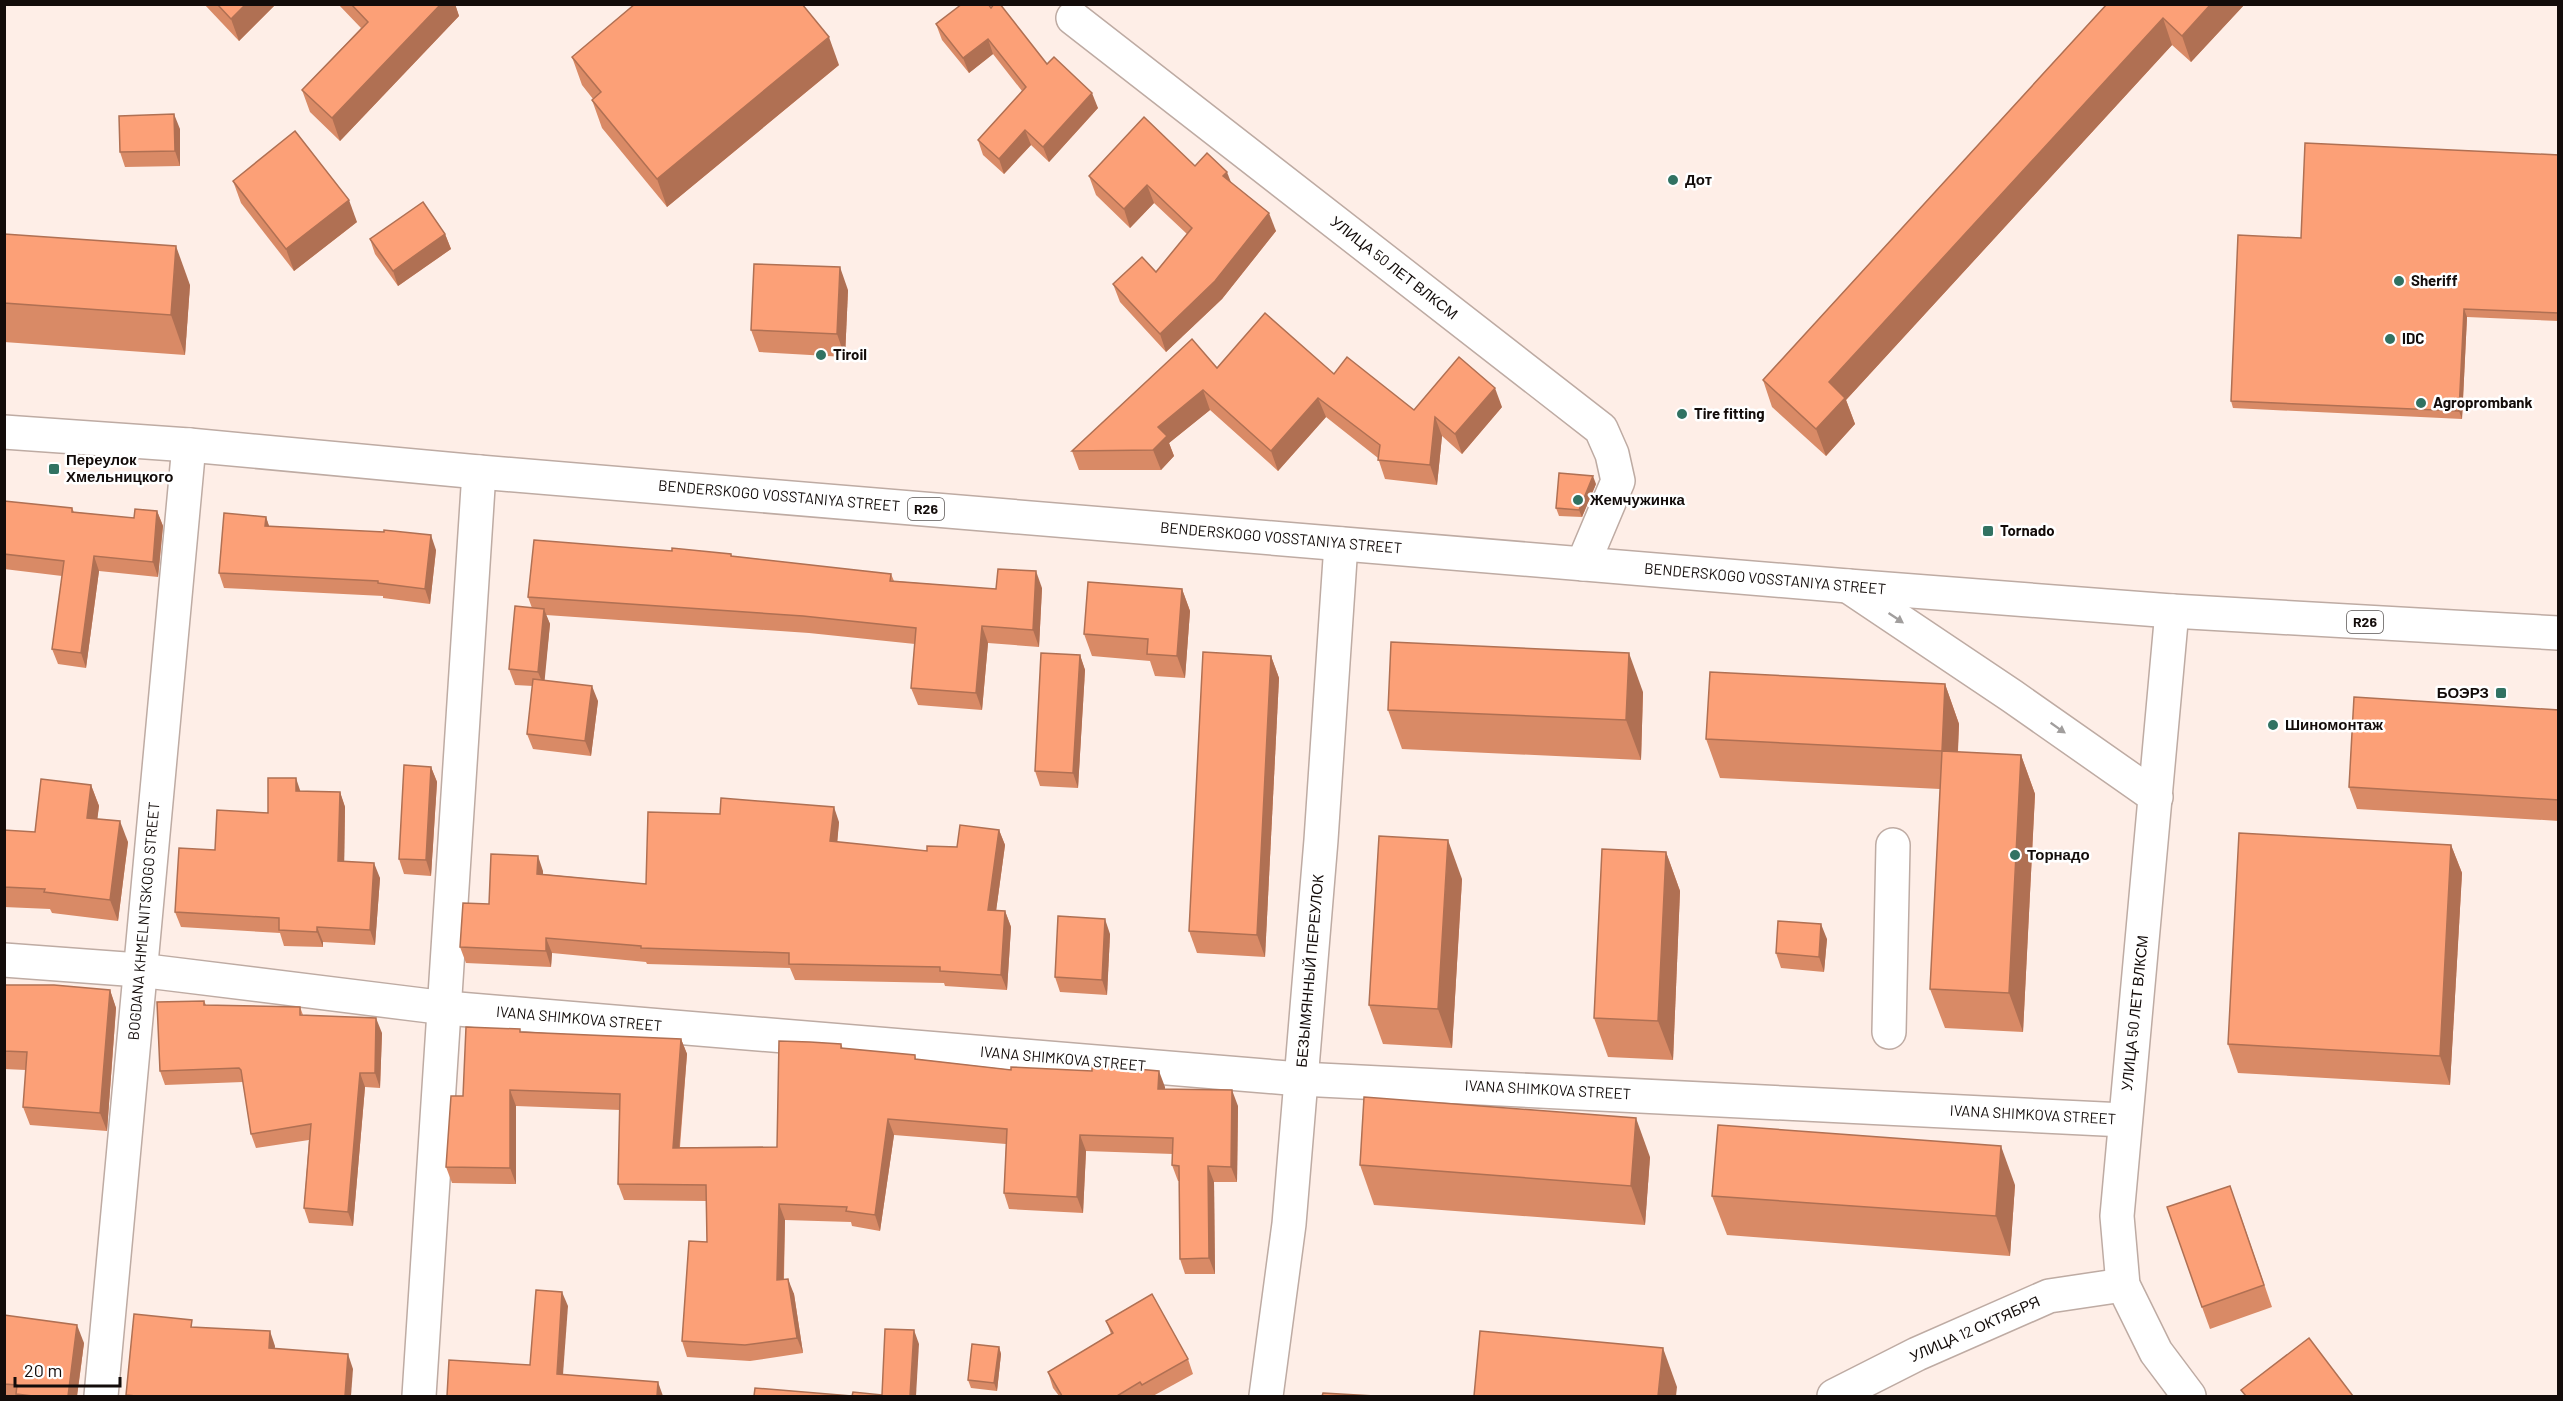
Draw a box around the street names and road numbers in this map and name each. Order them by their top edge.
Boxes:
street label: УЛИЦА 50 ЛЕТ ВЛКСМ [1327,212,1462,322]
street label: BENDERSKOGO VOSSTANIYA STREET [657,475,901,515]
road number: R26 [908,498,944,520]
street label: BENDERSKOGO VOSSTANIYA STREET [1159,517,1403,557]
street label: BENDERSKOGO VOSSTANIYA STREET [1643,558,1887,598]
road number: R26 [2347,611,2383,633]
street label: BOGDANA KHMELNITSKOGO STREET [124,801,162,1041]
street label: БЕЗЫМЯННЫЙ ПЕРЕУЛОК [1292,873,1326,1068]
street label: УЛИЦА 50 ЛЕТ ВЛКСМ [2117,934,2151,1092]
street label: IVANA SHIMKOVA STREET [495,1002,663,1034]
street label: IVANA SHIMKOVA STREET [979,1042,1147,1074]
street label: IVANA SHIMKOVA STREET [1464,1076,1632,1102]
street label: IVANA SHIMKOVA STREET [1949,1101,2117,1127]
street label: УЛИЦА 12 ОКТЯБРЯ [1907,1291,2042,1365]

